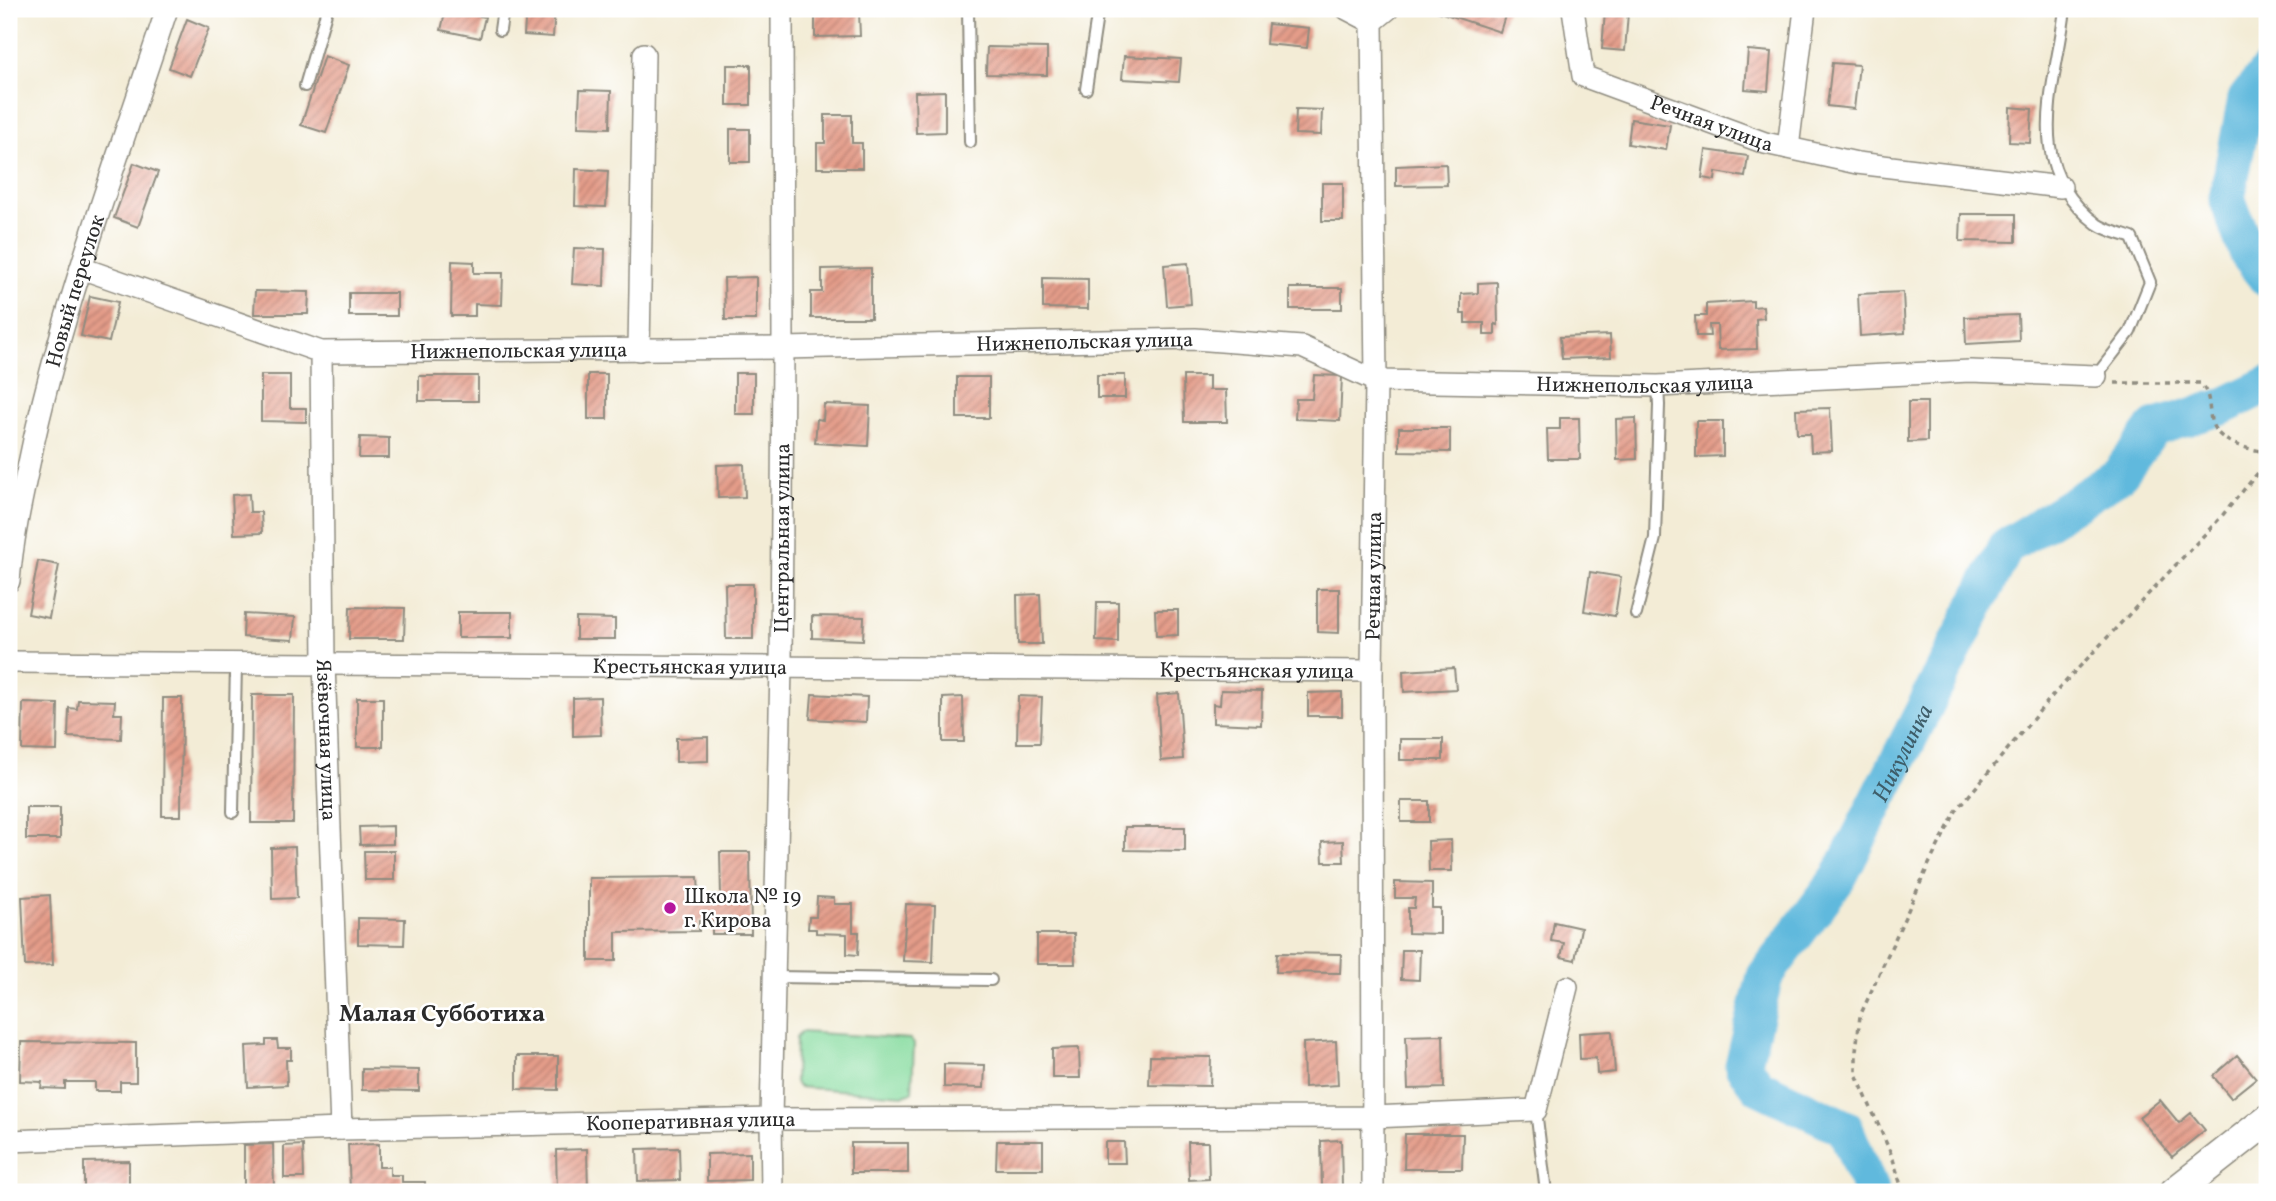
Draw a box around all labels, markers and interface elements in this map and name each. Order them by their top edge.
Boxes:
street label: Речная улица [1646,89,1776,160]
street label: Новый переулок [40,211,113,371]
street label: Нижнепольская улица [976,326,1194,360]
street label: Нижнепольская улица [410,336,627,367]
street label: Нижнепольская улица [1536,368,1754,402]
street label: Центральная улица [768,443,798,633]
street label: Речная улица [1359,511,1390,641]
street label: Крестьянская улица [593,653,787,683]
street label: Крестьянская улица [1159,657,1354,687]
street label: Язёвочная улица [308,659,343,821]
water label: Никулинка [1865,699,1942,808]
place label: Школа № 19 г. Кирова [684,883,801,936]
marker: Школа № 19 г. Кирова [662,900,678,916]
district label: Малая Субботиха [339,998,545,1032]
street label: Кооперативная улица [585,1106,796,1139]

